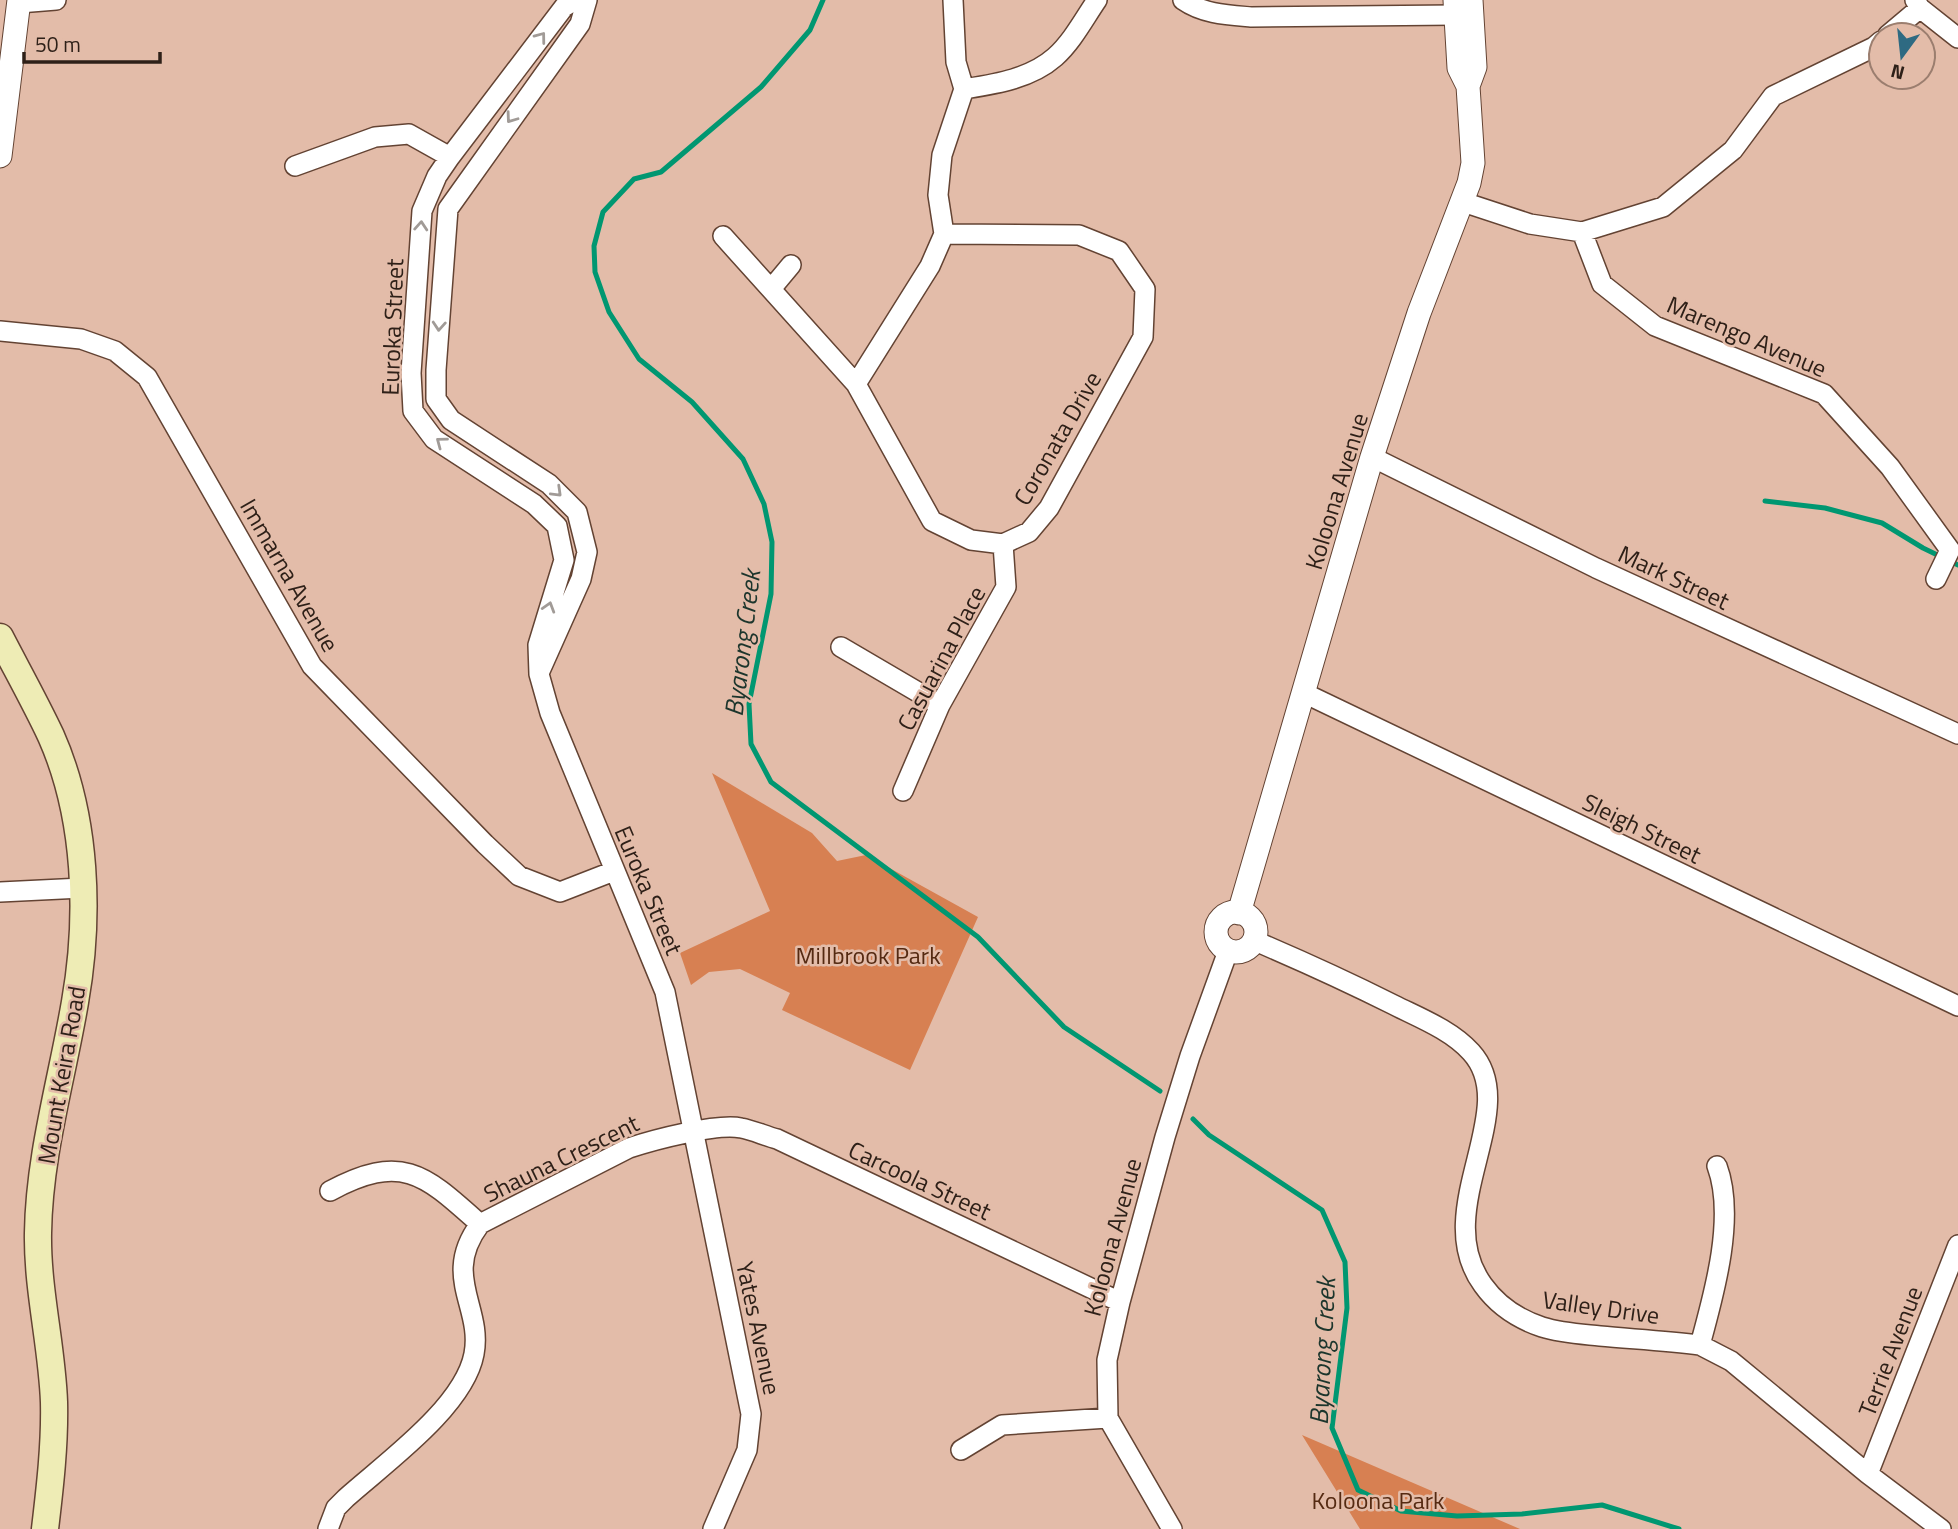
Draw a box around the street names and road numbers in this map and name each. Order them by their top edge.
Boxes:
street label: Euroka Street [372,257,412,396]
street label: Marengo Avenue [1661,286,1833,386]
street label: Coronata Drive [1004,364,1110,512]
street label: Koloona Avenue [1295,408,1377,574]
street label: Immarna Avenue [232,492,348,658]
street label: Mark Street [1612,536,1736,619]
street label: Casuarina Place [888,579,994,737]
street label: Sleigh Street [1576,784,1708,873]
street label: Euroka Street [606,820,693,961]
street label: Mount Keira Road [28,983,94,1167]
street label: Shauna Crescent [477,1105,645,1211]
street label: Carcoola Street [843,1131,998,1229]
street label: Koloona Avenue [1074,1154,1150,1320]
street label: Yates Avenue [727,1258,791,1398]
street label: Valley Drive [1540,1281,1662,1333]
street label: Terrie Avenue [1849,1281,1931,1421]

